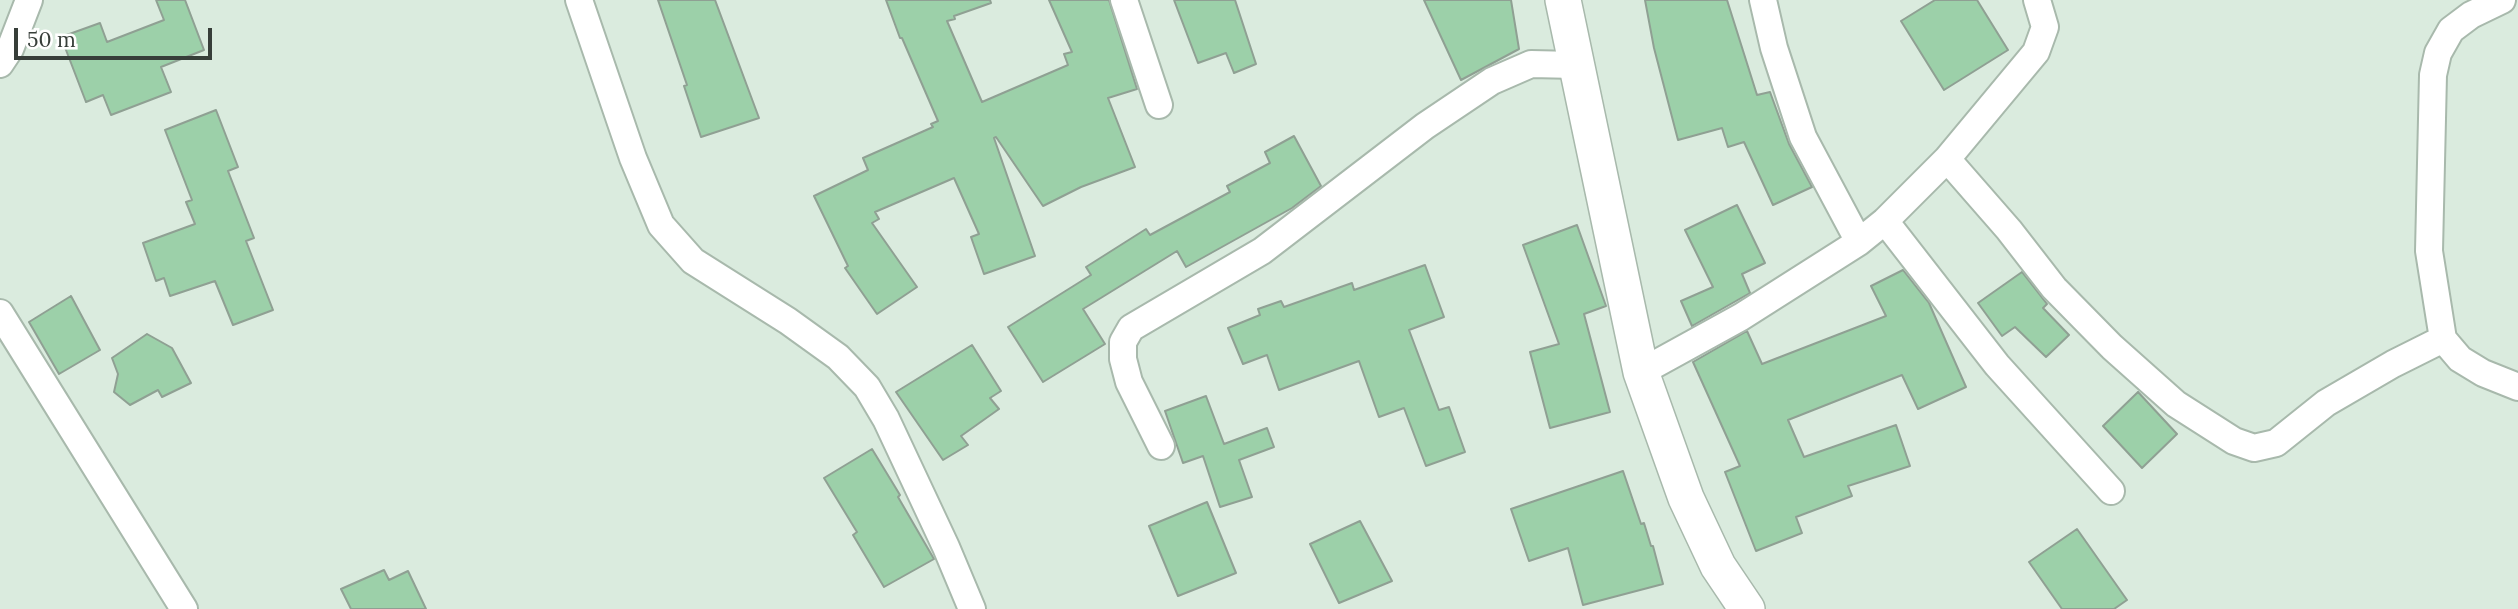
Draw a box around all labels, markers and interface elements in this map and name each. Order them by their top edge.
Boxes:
scale bar [18,14,215,58]
text: 50 m [27,26,76,53]

